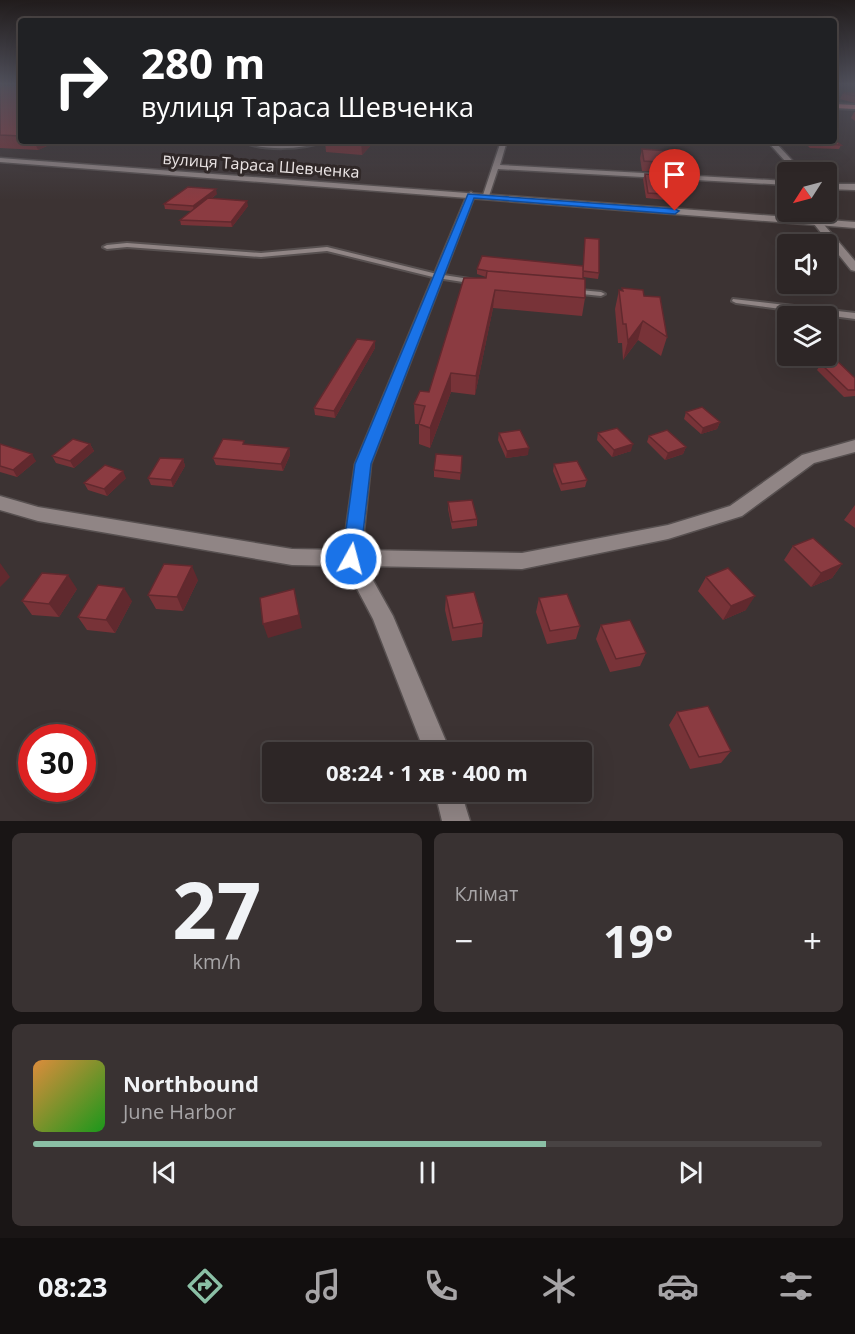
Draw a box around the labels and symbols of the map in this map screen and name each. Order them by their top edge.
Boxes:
street label: вулиця Тараса Шевченка [162,147,360,183]
pin [649,149,700,211]
north arrow [777,162,837,222]
position arrow [319,527,383,591]
speed limit sign: 30 [18,724,96,802]

